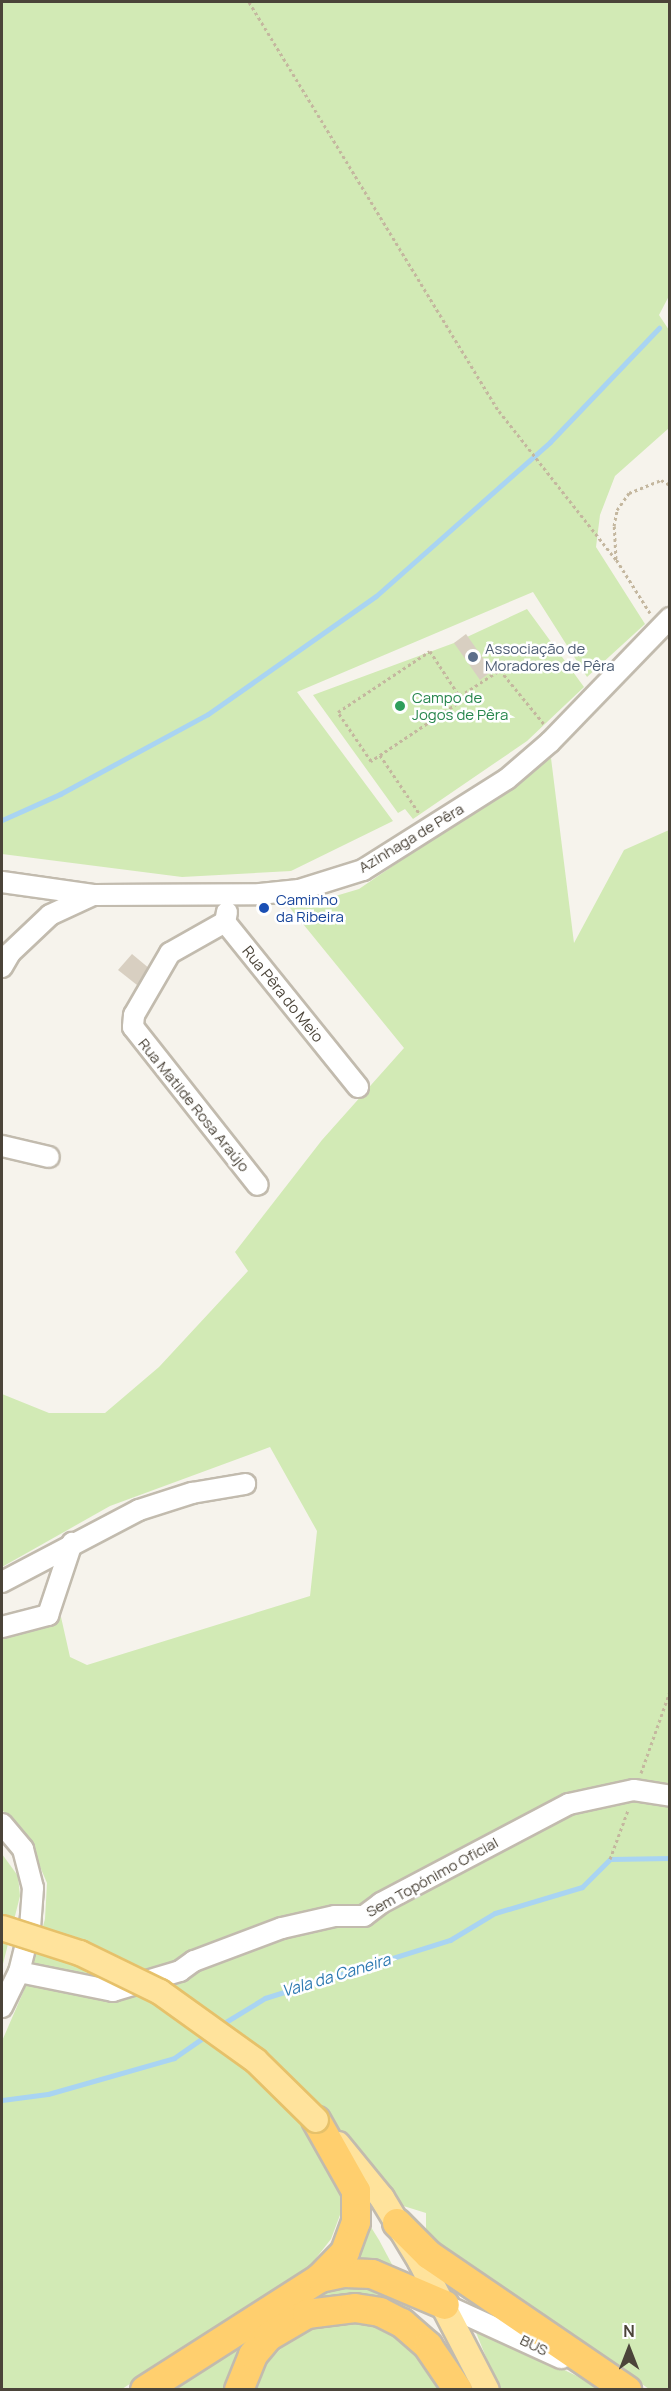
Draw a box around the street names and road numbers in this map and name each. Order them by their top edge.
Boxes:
street label: Azinhaga de Pêra [355,800,467,876]
street label: Rua Pêra do Meio [239,942,327,1046]
street label: Rua Matilde Rosa Araújo [135,1035,253,1175]
street label: Sem Topónimo Oficial [363,1833,501,1921]
street label: BUS [517,2331,551,2359]

